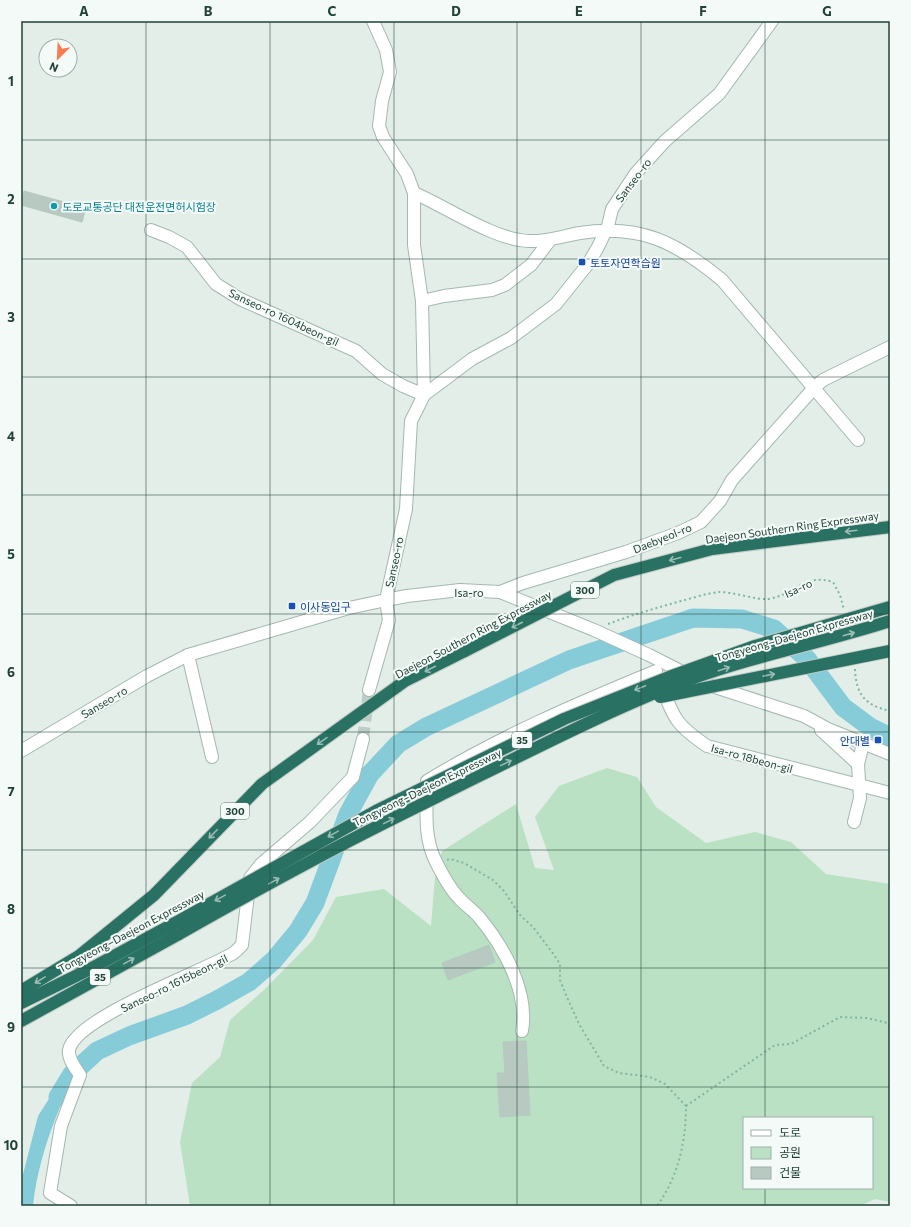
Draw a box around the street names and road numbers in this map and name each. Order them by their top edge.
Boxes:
street label: Sanseo-ro [612,155,654,204]
street label: Sanseo-ro 1604beon-gil [227,286,341,348]
street label: Daejeon Southern Ring Expressway [704,508,880,546]
street label: Daebyeol-ro [631,520,694,556]
street label: Sanseo-ro [382,535,406,588]
street label: Isa-ro [782,576,814,600]
road number: 300 [571,582,599,598]
street label: Isa-ro [454,586,484,599]
street label: Daejeon Southern Ring Expressway [393,587,554,681]
street label: Tongyeong–Daejeon Expressway [714,606,875,664]
street label: Sanseo-ro [79,683,130,721]
road number: 35 [512,732,532,748]
street label: Isa-ro 18beon-gil [710,741,794,775]
street label: Tongyeong–Daejeon Expressway [351,745,504,829]
road number: 300 [221,803,249,819]
street label: Tongyeong–Daejeon Expressway [56,887,206,975]
street label: Sanseo-ro 1615beon-gil [118,951,230,1015]
road number: 35 [90,969,110,985]

